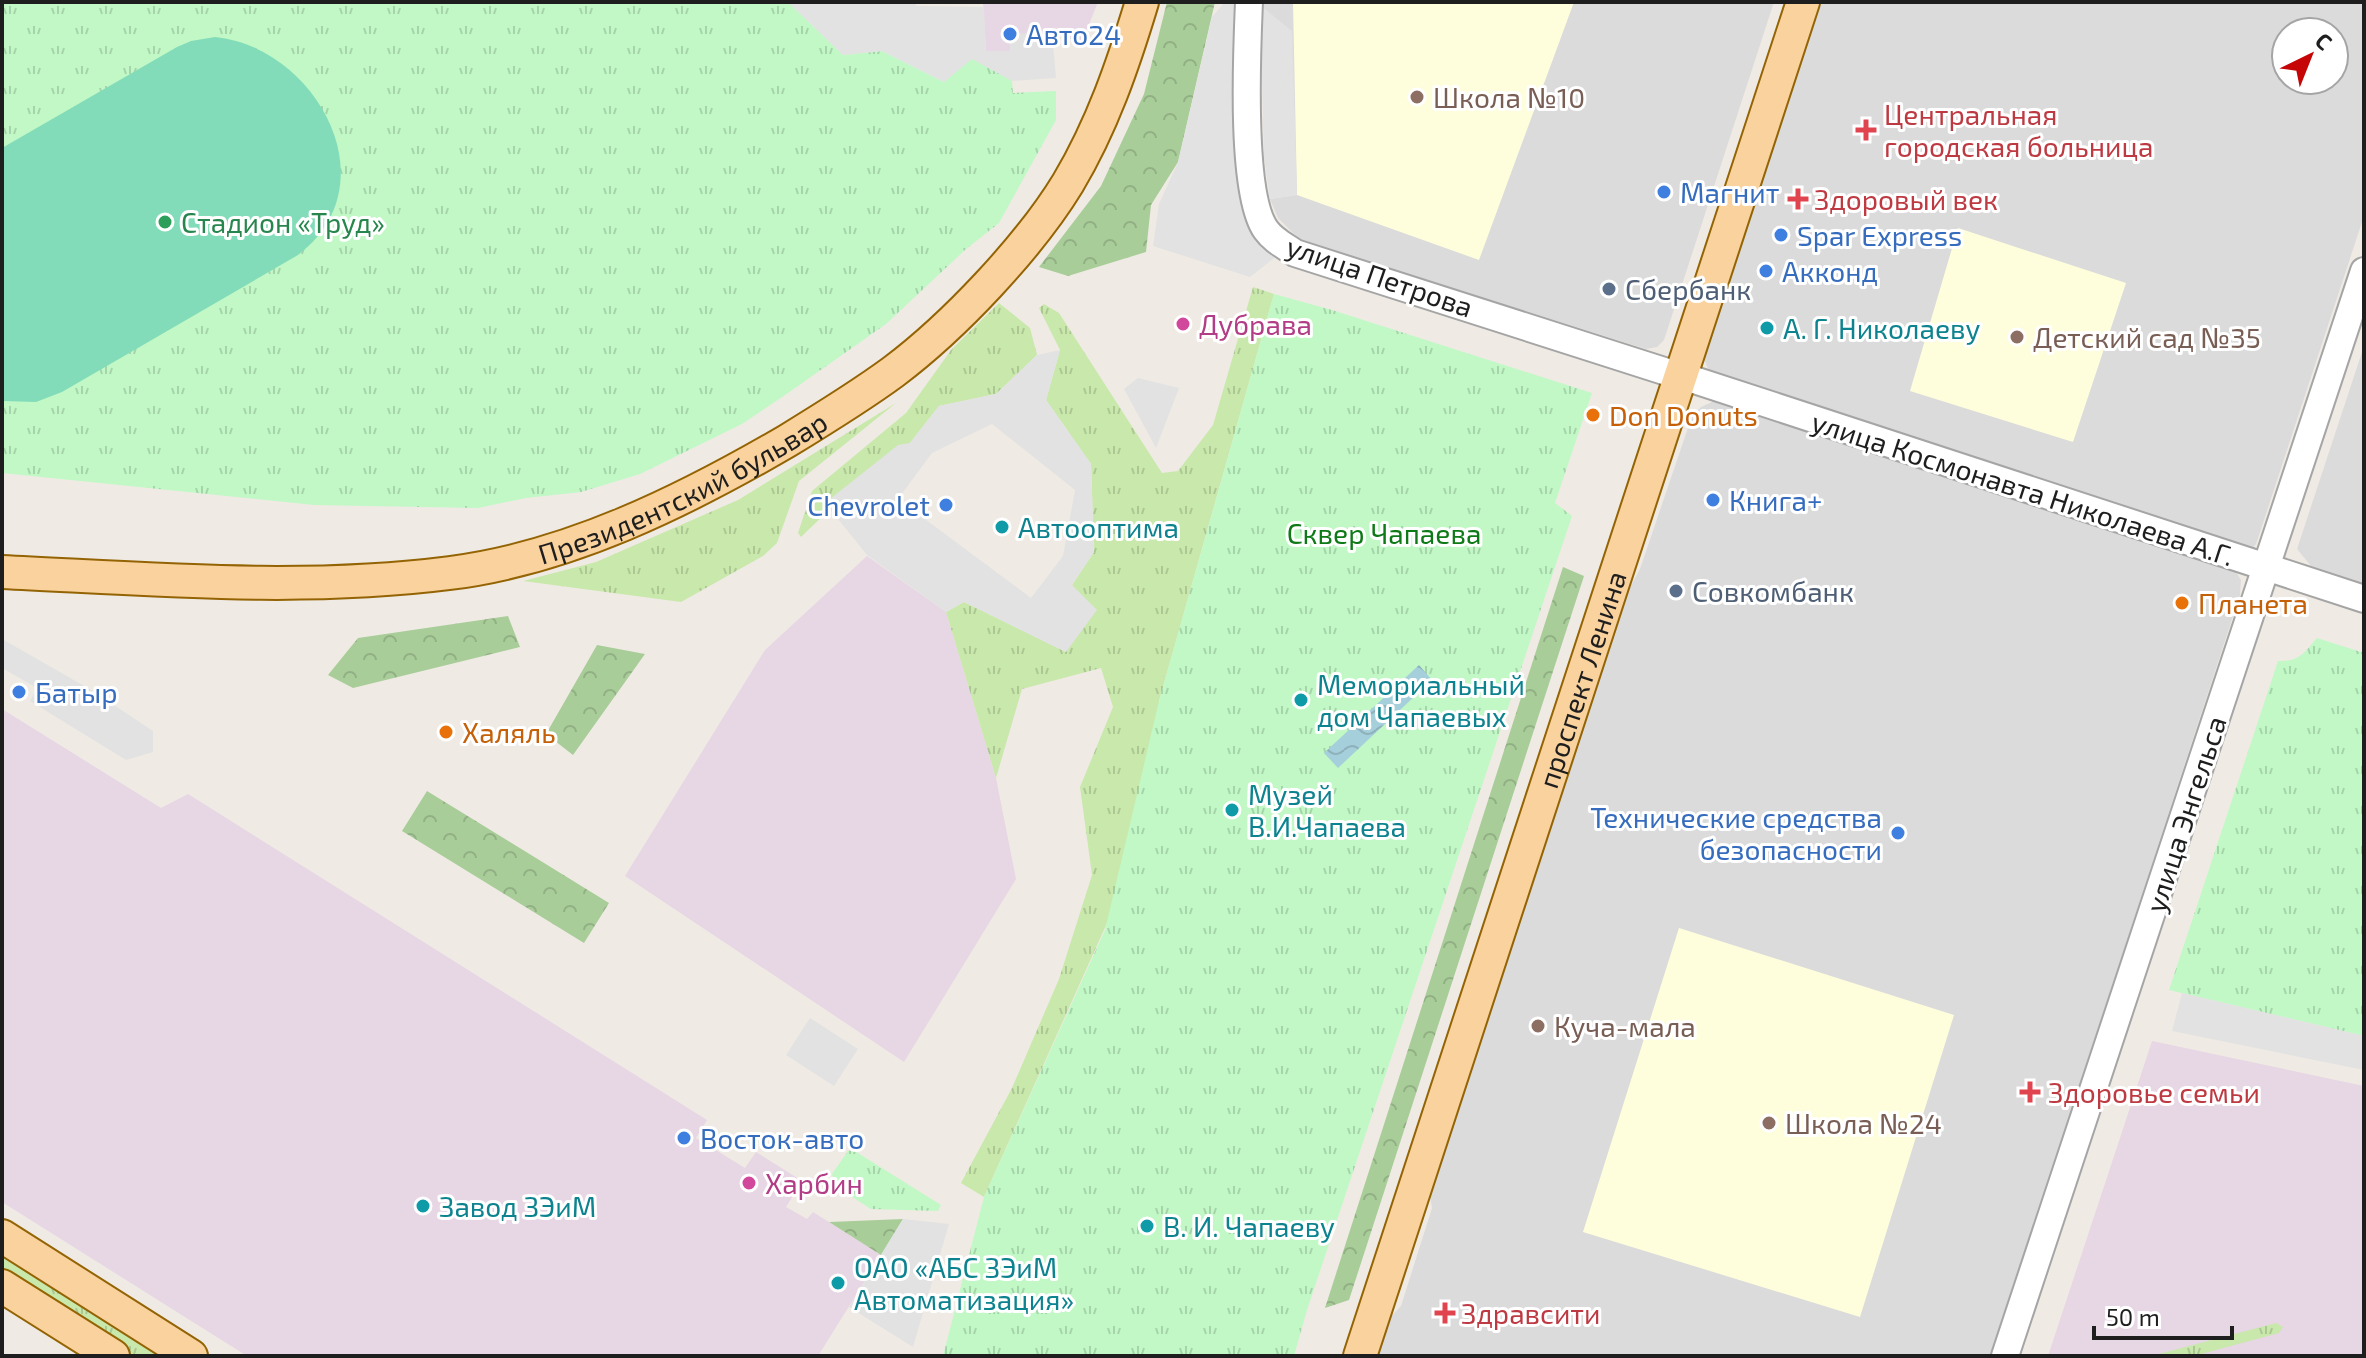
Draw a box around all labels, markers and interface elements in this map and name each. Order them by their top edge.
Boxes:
north arrow [2270,16,2350,96]
place label: Авто24 [1026,17,1121,51]
marker: Авто24 [1001,25,1019,43]
text: С [2311,27,2338,55]
place label: Школа №10 [1433,80,1585,114]
marker: Школа №10 [1408,88,1426,106]
place label: Центральная городская больница [1884,97,2153,163]
marker: Центральная городская больница [1855,119,1877,141]
place label: Магнит [1680,175,1779,209]
place label: Здоровый век [1814,182,1998,216]
marker: Магнит [1655,183,1673,201]
marker: Здоровый век [1789,190,1807,208]
place label: Стадион «Труд» [181,205,385,239]
marker: Стадион «Труд» [156,213,174,231]
place label: Spar Express [1797,218,1962,252]
marker: Spar Express [1772,226,1790,244]
street label: улица Петрова [1282,228,1478,324]
place label: Акконд [1782,254,1878,288]
marker: Акконд [1757,262,1775,280]
place label: Сбербанк [1625,272,1751,306]
marker: Сбербанк [1600,280,1618,298]
place label: Дубрава [1199,307,1312,341]
place label: А. Г. Николаеву [1783,311,1980,345]
marker: Дубрава [1174,315,1192,333]
marker: А. Г. Николаеву [1758,319,1776,337]
place label: Детский сад №35 [2033,320,2261,354]
marker: Детский сад №35 [2008,328,2026,346]
place label: Don Donuts [1609,398,1758,432]
street label: Президентский бульвар [534,404,833,571]
street label: улица Космонавта Николаева А.Г. [1808,404,2238,572]
marker: Don Donuts [1584,406,1602,424]
place label: Книга+ [1729,483,1822,517]
place label: Chevrolet [807,488,930,522]
marker: Книга+ [1704,491,1722,509]
marker: Chevrolet [937,496,955,514]
place label: Автооптима [1018,510,1179,544]
park label: Сквер Чапаева [1287,516,1481,550]
marker: Автооптима [993,518,1011,536]
street label: проспект Ленина [1530,566,1633,792]
place label: Совкомбанк [1692,574,1854,608]
marker: Совкомбанк [1667,582,1685,600]
place label: Планета [2198,586,2308,620]
marker: Планета [2173,594,2191,612]
place label: Мемориальный дом Чапаевых [1317,667,1525,733]
place label: Батыр [35,675,117,709]
marker: Батыр [10,683,28,701]
marker: Мемориальный дом Чапаевых [1292,691,1310,709]
street label: улица Энгельса [2137,712,2233,916]
place label: Халяль [462,715,556,749]
marker: Халяль [437,723,455,741]
place label: Музей В.И.Чапаева [1248,777,1406,843]
place label: Технические средства безопасности [1590,800,1882,866]
marker: Музей В.И.Чапаева [1223,801,1241,819]
marker: Технические средства безопасности [1889,824,1907,842]
place label: Куча-мала [1554,1009,1696,1043]
marker: Куча-мала [1529,1017,1547,1035]
place label: Здоровье семьи [2048,1075,2260,1109]
marker: Здоровье семьи [2019,1081,2041,1103]
place label: Школа №24 [1785,1106,1942,1140]
marker: Школа №24 [1760,1114,1778,1132]
place label: Восток-авто [700,1121,864,1155]
marker: Восток-авто [675,1129,693,1147]
place label: Харбин [765,1166,863,1200]
marker: Харбин [740,1174,758,1192]
place label: Завод ЗЭиМ [439,1189,596,1223]
marker: Завод ЗЭиМ [414,1197,432,1215]
place label: В. И. Чапаеву [1163,1209,1335,1243]
marker: В. И. Чапаеву [1138,1217,1156,1235]
place label: ОАО «АБС ЗЭиМ Автоматизация» [854,1250,1074,1316]
marker: ОАО «АБС ЗЭиМ Автоматизация» [829,1274,847,1292]
scale bar [2094,1290,2232,1340]
place label: Здравсити [1461,1296,1600,1330]
text: 50 m [2106,1302,2160,1331]
marker: Здравсити [1436,1304,1454,1322]

